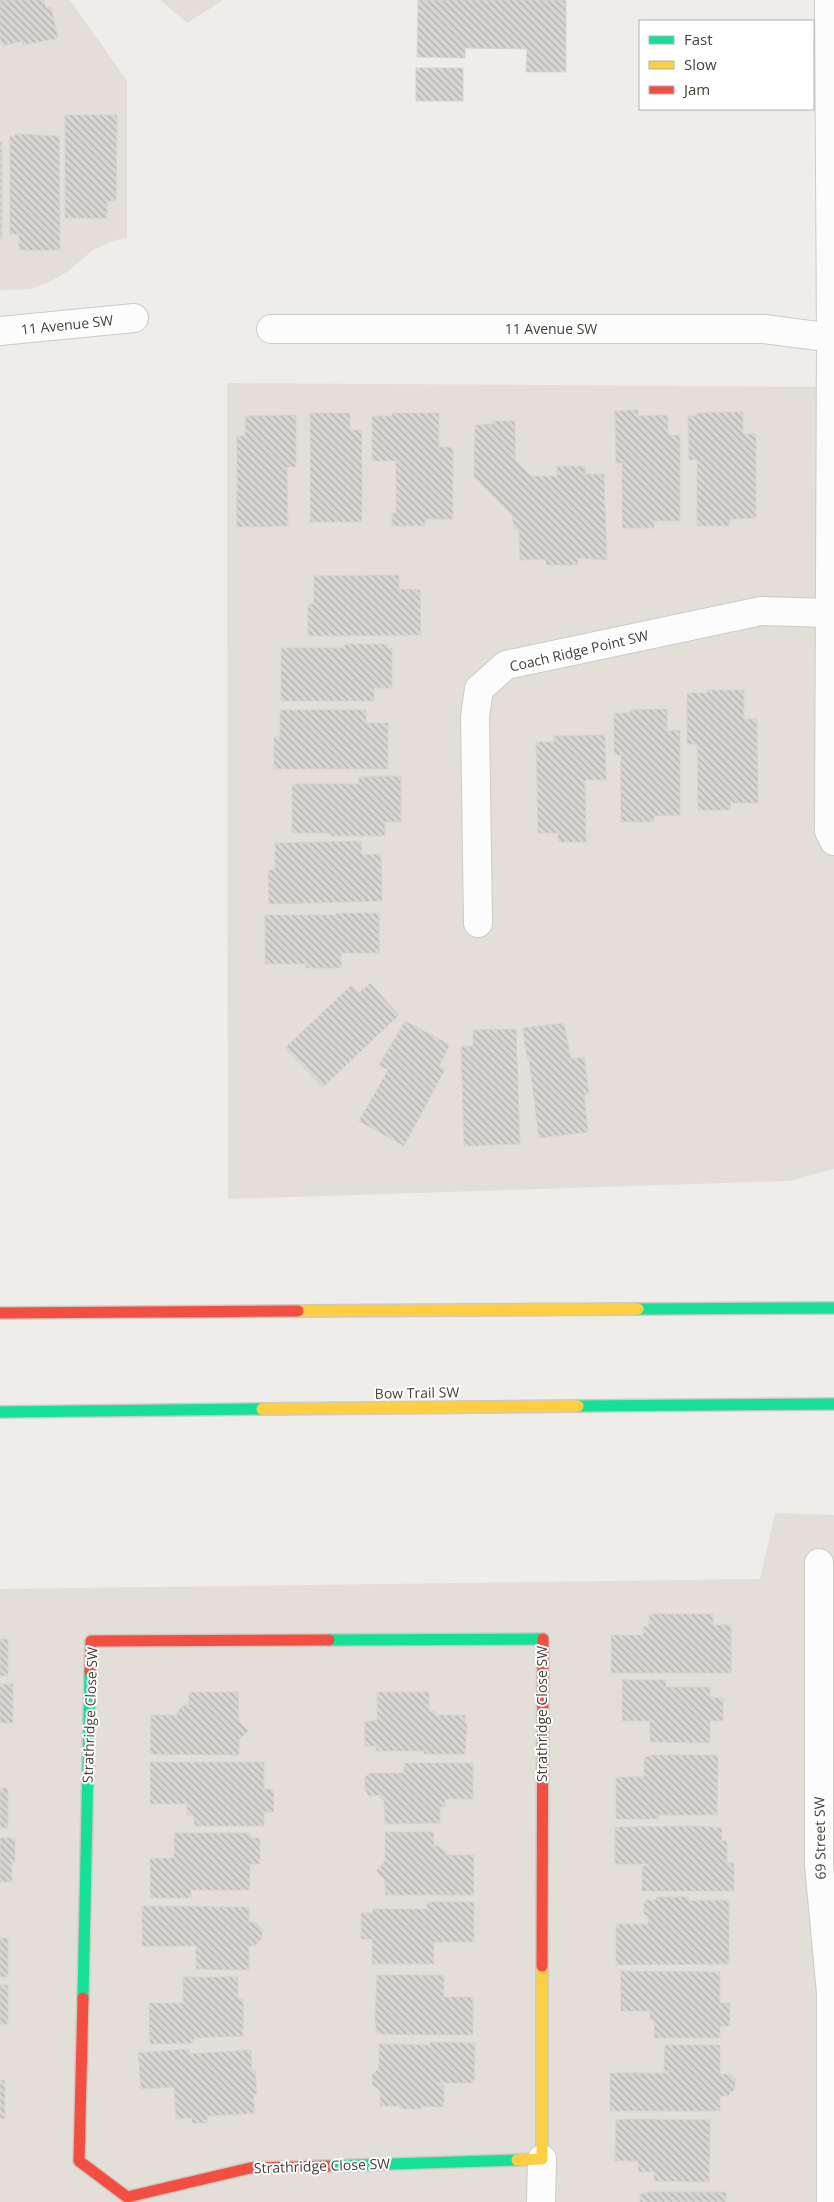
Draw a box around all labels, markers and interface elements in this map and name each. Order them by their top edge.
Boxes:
legend [639,20,814,110]
text: Fast [684,29,713,49]
text: Slow [684,54,717,74]
text: Jam [682,79,710,99]
street label: 11 Avenue SW [20,310,114,339]
street label: 11 Avenue SW [505,319,597,338]
street label: Coach Ridge Point SW [508,625,650,676]
street label: Bow Trail SW [375,1382,459,1403]
street label: Strathridge Close SW [532,1646,551,1782]
street label: Strathridge Close SW [78,1647,101,1783]
street label: 69 Street SW [809,1796,830,1880]
street label: Strathridge Close SW [254,2154,390,2177]

